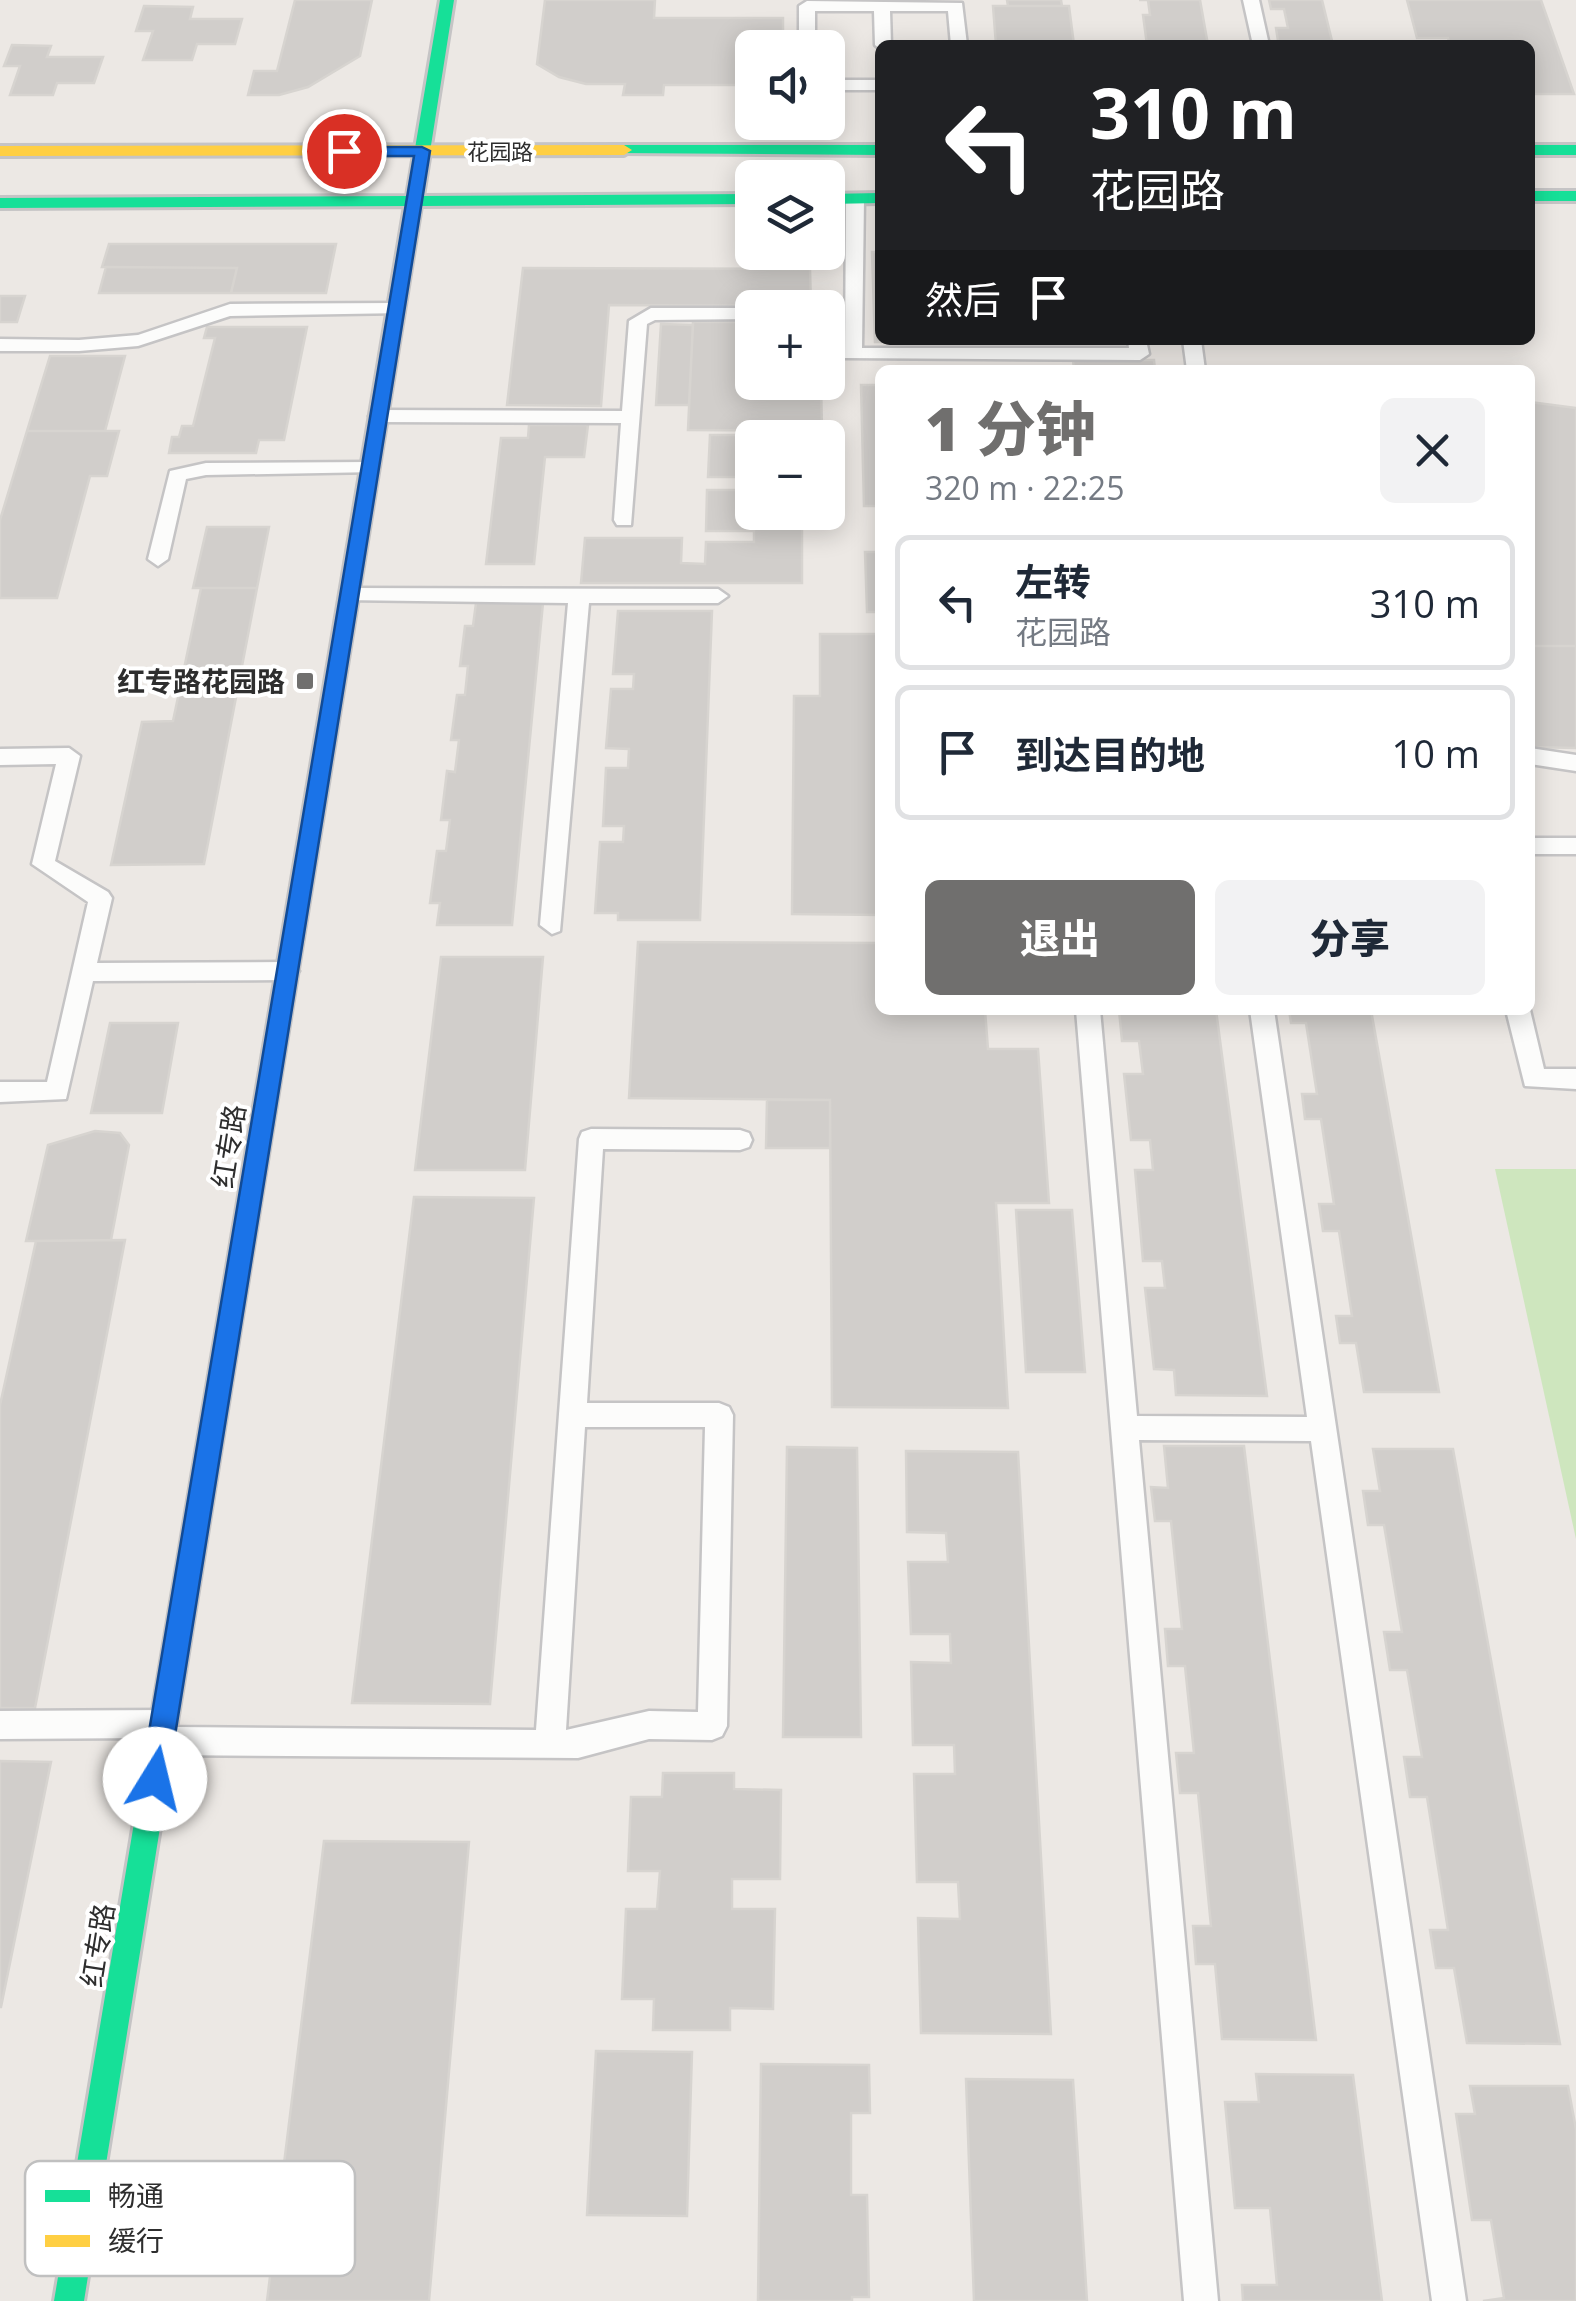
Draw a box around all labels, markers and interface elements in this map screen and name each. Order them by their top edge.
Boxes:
map controls [735,30,845,530]
button: sound [735,30,845,140]
text: 310 m [1090,64,1297,160]
icon: left [925,80,1055,210]
pin [302,109,387,194]
icon: arrive [317,124,372,179]
street label: 花园路 [467,136,533,166]
text: 花园路 [1090,159,1225,220]
button: layers [735,160,845,270]
icon: arrive [1021,270,1076,325]
text: 然后 [925,273,1001,325]
button: + [735,290,845,400]
text: 1 分钟 [925,387,1096,469]
button: close [1380,398,1485,503]
button: − [735,420,845,530]
text: 320 m · 22:25 [925,466,1124,509]
text: 左转 [1015,555,1091,607]
icon: left [930,575,985,630]
text: 310 m [1370,577,1480,629]
text: 花园路 [1015,610,1111,653]
place label: 红专路花园路 [117,662,285,700]
marker: 红专路花园路 [294,670,316,692]
icon: arrive [930,725,985,780]
text: 10 m [1391,727,1480,779]
text: 到达目的地 [1015,728,1205,780]
button: 退出 [925,880,1195,995]
button: 分享 [1215,880,1485,995]
street label: 红专路 [203,1102,253,1190]
position arrow [103,1727,207,1831]
street label: 红专路 [72,1901,122,1989]
legend [25,2161,355,2276]
text: 畅通 [108,2176,164,2214]
text: 缓行 [108,2221,164,2259]

